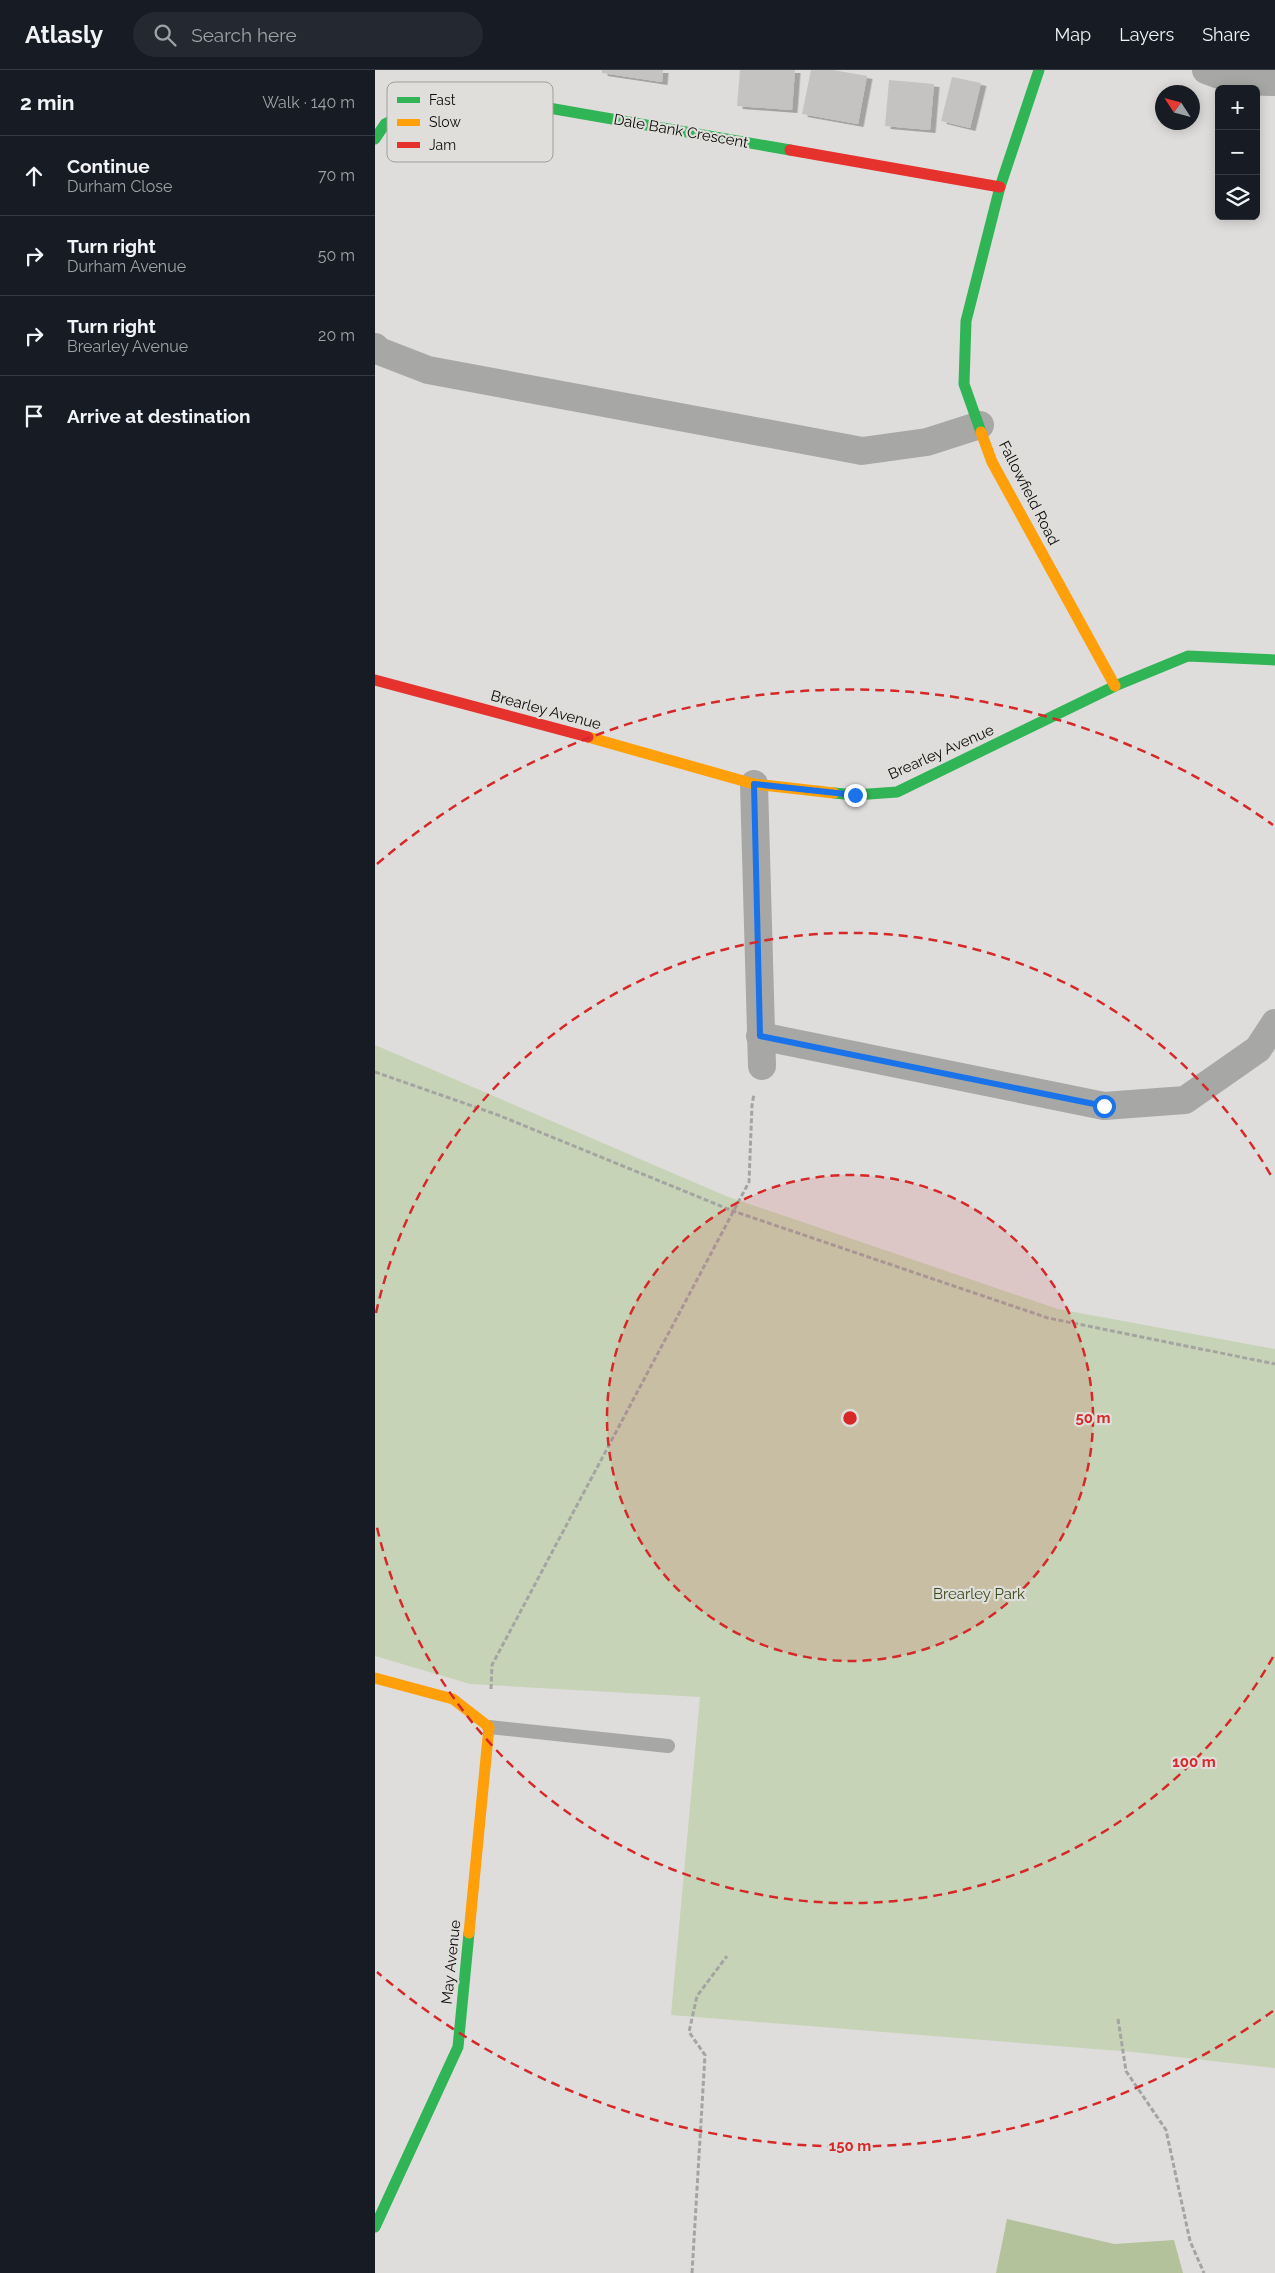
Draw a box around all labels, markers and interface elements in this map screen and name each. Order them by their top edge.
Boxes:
search box [133,12,483,57]
text: Atlasly [25,20,103,49]
icon: search [151,21,179,49]
text: Search here [191,24,297,46]
text: Map [1055,24,1091,45]
text: Layers [1119,24,1174,45]
text: Share [1202,24,1250,45]
legend [387,82,553,162]
north arrow [1155,85,1200,130]
map controls [1215,85,1260,220]
button: + [1215,85,1260,130]
text: 2 min [20,90,74,115]
text: Fast [429,92,456,108]
text: Walk · 140 m [262,93,355,112]
street label: Dale Bank Crescent [612,110,750,152]
text: Slow [429,114,461,130]
button: − [1215,130,1260,175]
text: Jam [429,137,456,153]
text: Continue [67,155,150,177]
icon: ahead [20,162,48,190]
text: 70 m [318,166,355,185]
button: layers [1215,175,1260,220]
text: Durham Close [67,177,172,196]
text: Turn right [67,235,156,257]
icon: right [20,242,48,270]
text: 50 m [318,246,355,265]
text: Durham Avenue [67,257,186,276]
text: Turn right [67,315,156,337]
icon: right [20,322,48,350]
text: 20 m [318,326,355,345]
text: Brearley Avenue [67,337,188,356]
icon: arrive [20,402,48,430]
text: Arrive at destination [67,405,251,427]
street label: Fallowfield Road [995,438,1063,548]
street label: Brearley Avenue [489,687,603,733]
street label: Brearley Avenue [885,721,997,783]
route end [844,784,867,807]
route start [1093,1095,1116,1118]
centre of rings [841,1409,859,1427]
text: 50 m [1075,1409,1111,1427]
park label: Brearley Park [933,1585,1025,1603]
text: 100 m [1172,1753,1216,1771]
street label: May Avenue [438,1919,464,2005]
text: 150 m [829,2137,871,2155]

